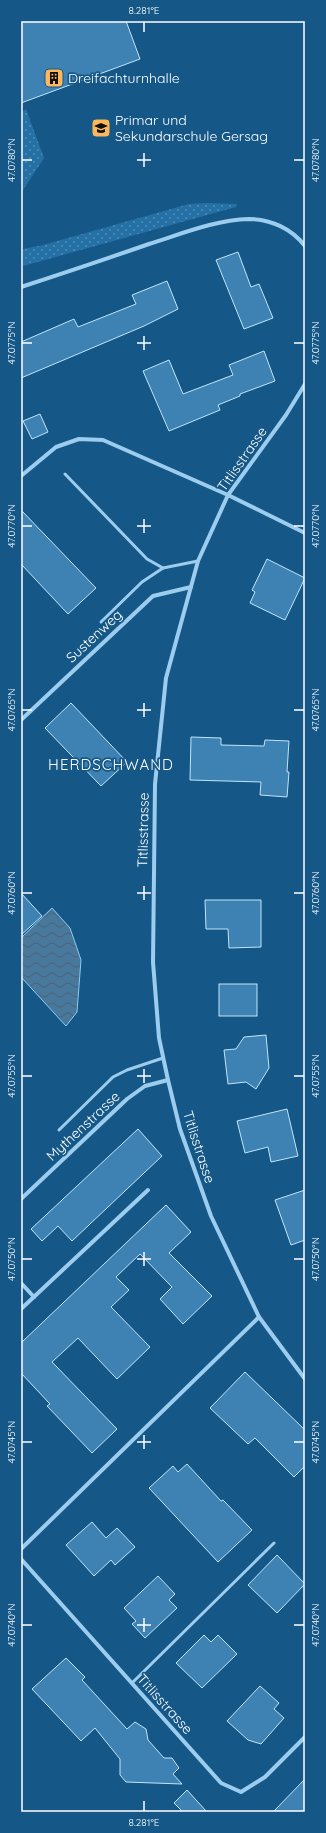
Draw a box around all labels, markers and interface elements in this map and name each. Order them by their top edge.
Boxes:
text: 8.281°E [129,4,160,17]
building icon: Dreifachturnhalle [43,67,65,89]
place label: Dreifachturnhalle [68,69,180,87]
place label: Primar und Sekundarschule Gersag [115,111,268,145]
school or university icon: Primar und Sekundarschule Gersag [90,117,112,139]
text: 47.0780°N [5,138,18,182]
text: 47.0780°N [309,138,322,182]
text: 47.0775°N [5,322,18,365]
text: 47.0775°N [309,322,322,365]
street label: Titlisstrasse [213,423,271,495]
text: 47.0770°N [5,504,18,548]
text: 47.0770°N [309,504,322,548]
street label: Sustenweg [62,605,126,667]
text: 47.0765°N [5,689,18,731]
text: 47.0765°N [309,689,322,731]
district label: HERDSCHWAND [48,755,174,774]
street label: Titlisstrasse [133,792,153,868]
text: 47.0760°N [5,871,18,915]
text: 47.0760°N [309,871,322,915]
text: 47.0755°N [5,1054,18,1098]
text: 47.0755°N [309,1054,322,1098]
street label: Mythenstrasse [42,1087,124,1165]
street label: Titlisstrasse [179,1109,219,1186]
text: 47.0750°N [5,1237,18,1281]
text: 47.0750°N [309,1237,322,1281]
text: 47.0745°N [5,1421,18,1463]
text: 47.0745°N [309,1421,322,1463]
text: 47.0740°N [5,1603,18,1647]
text: 47.0740°N [309,1603,322,1647]
street label: Titlisstrasse [133,1670,197,1738]
text: 8.281°E [129,1816,160,1829]

